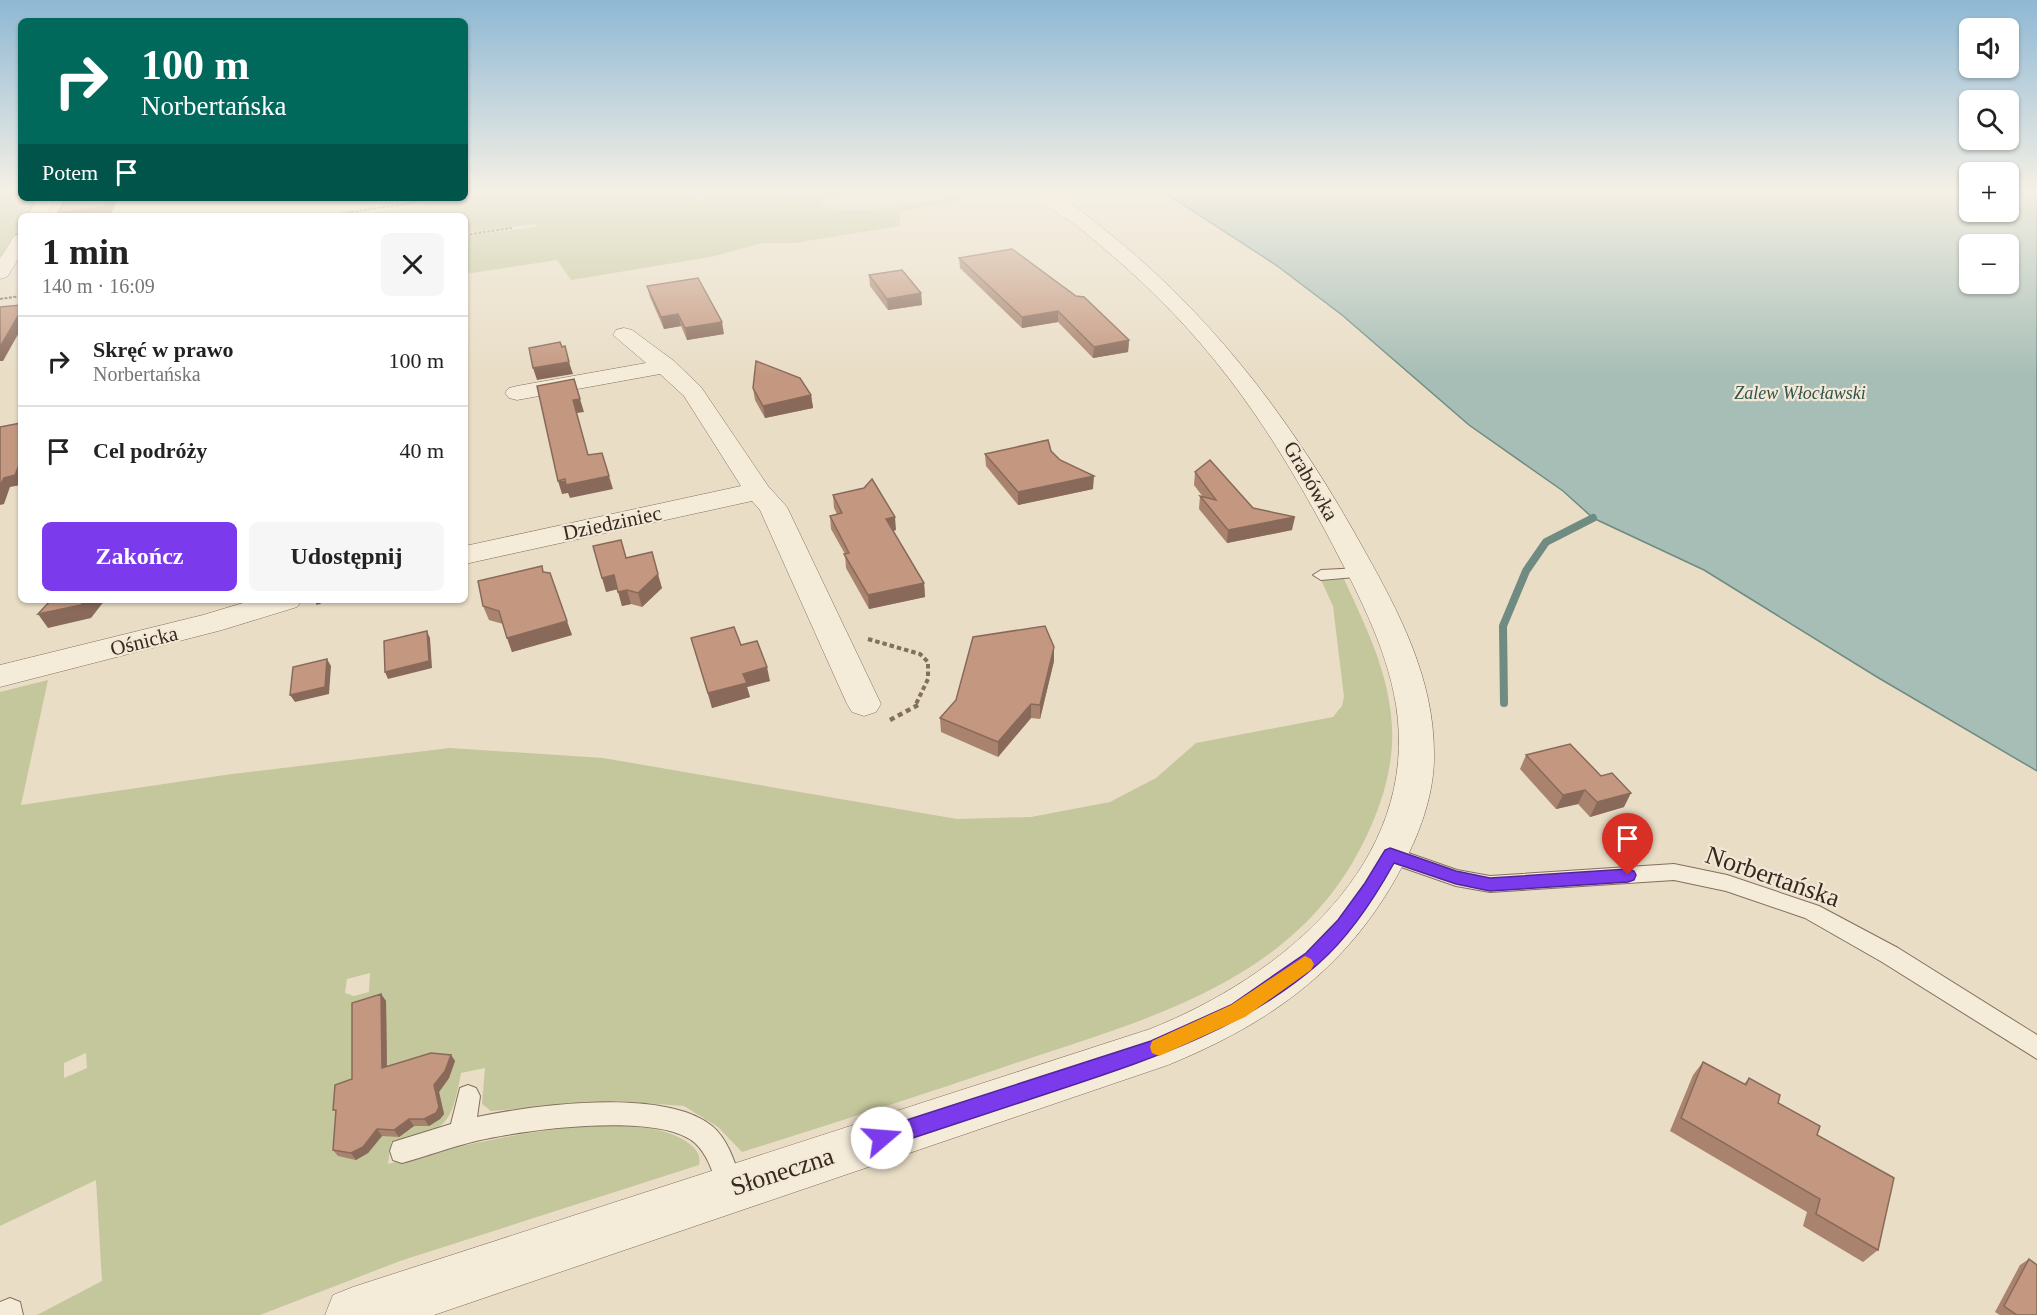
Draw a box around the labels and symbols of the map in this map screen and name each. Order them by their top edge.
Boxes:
water label: Zalew Włocławski [1734,383,1866,403]
street label: Grabówka [1279,437,1344,525]
street label: Dziedziniec [560,501,664,545]
street label: Ośnicka [108,621,181,661]
pin [1602,813,1653,875]
street label: Norbertańska [1702,840,1844,913]
position arrow [850,1106,914,1170]
street label: Słoneczna [727,1141,838,1202]

